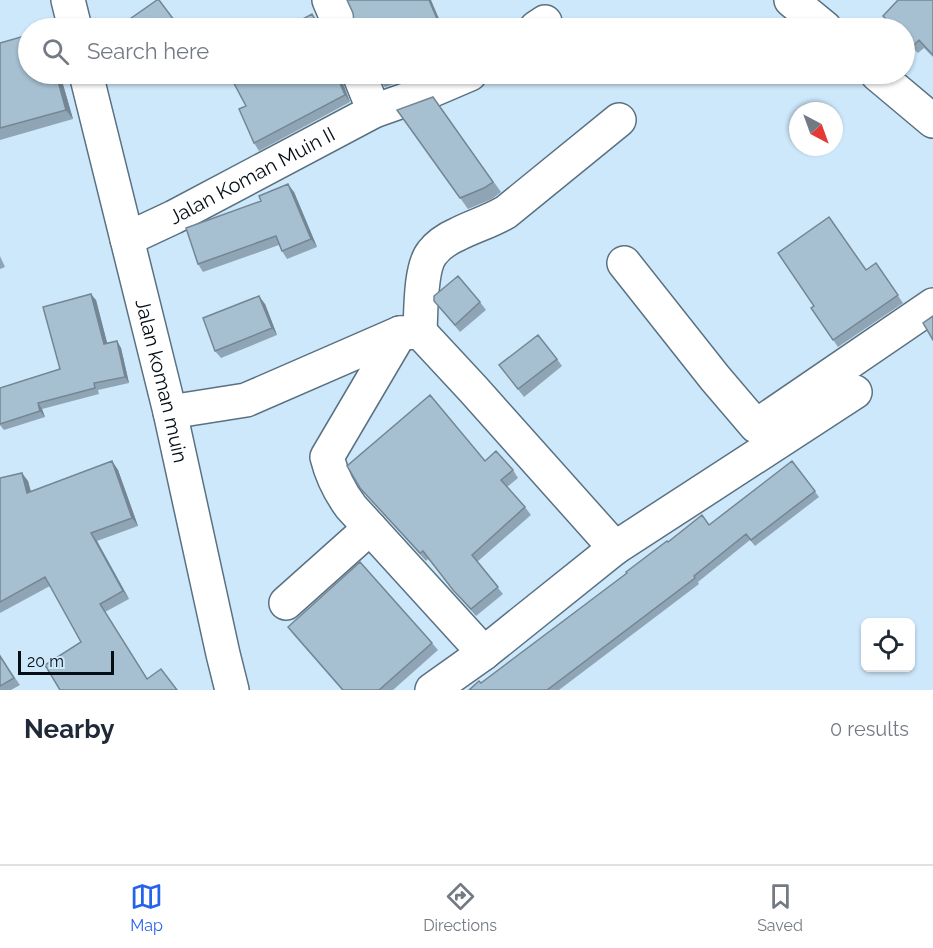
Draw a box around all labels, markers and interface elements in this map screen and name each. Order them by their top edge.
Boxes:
search box [18,18,915,84]
icon: search [39,35,72,68]
text: Search here [87,38,209,64]
north arrow [789,102,843,156]
street label: Jalan Koman Muin II [165,122,339,229]
street label: Jalan koman muin [130,296,193,465]
map controls [861,618,915,672]
button: locate [861,618,915,672]
scale bar [18,648,114,676]
text: 20 m [27,652,64,671]
text: Nearby [24,714,114,744]
text: 0 results [830,717,909,741]
tab: Map [130,880,163,935]
tab: Directions [423,880,497,935]
tab: Saved [757,880,803,935]

